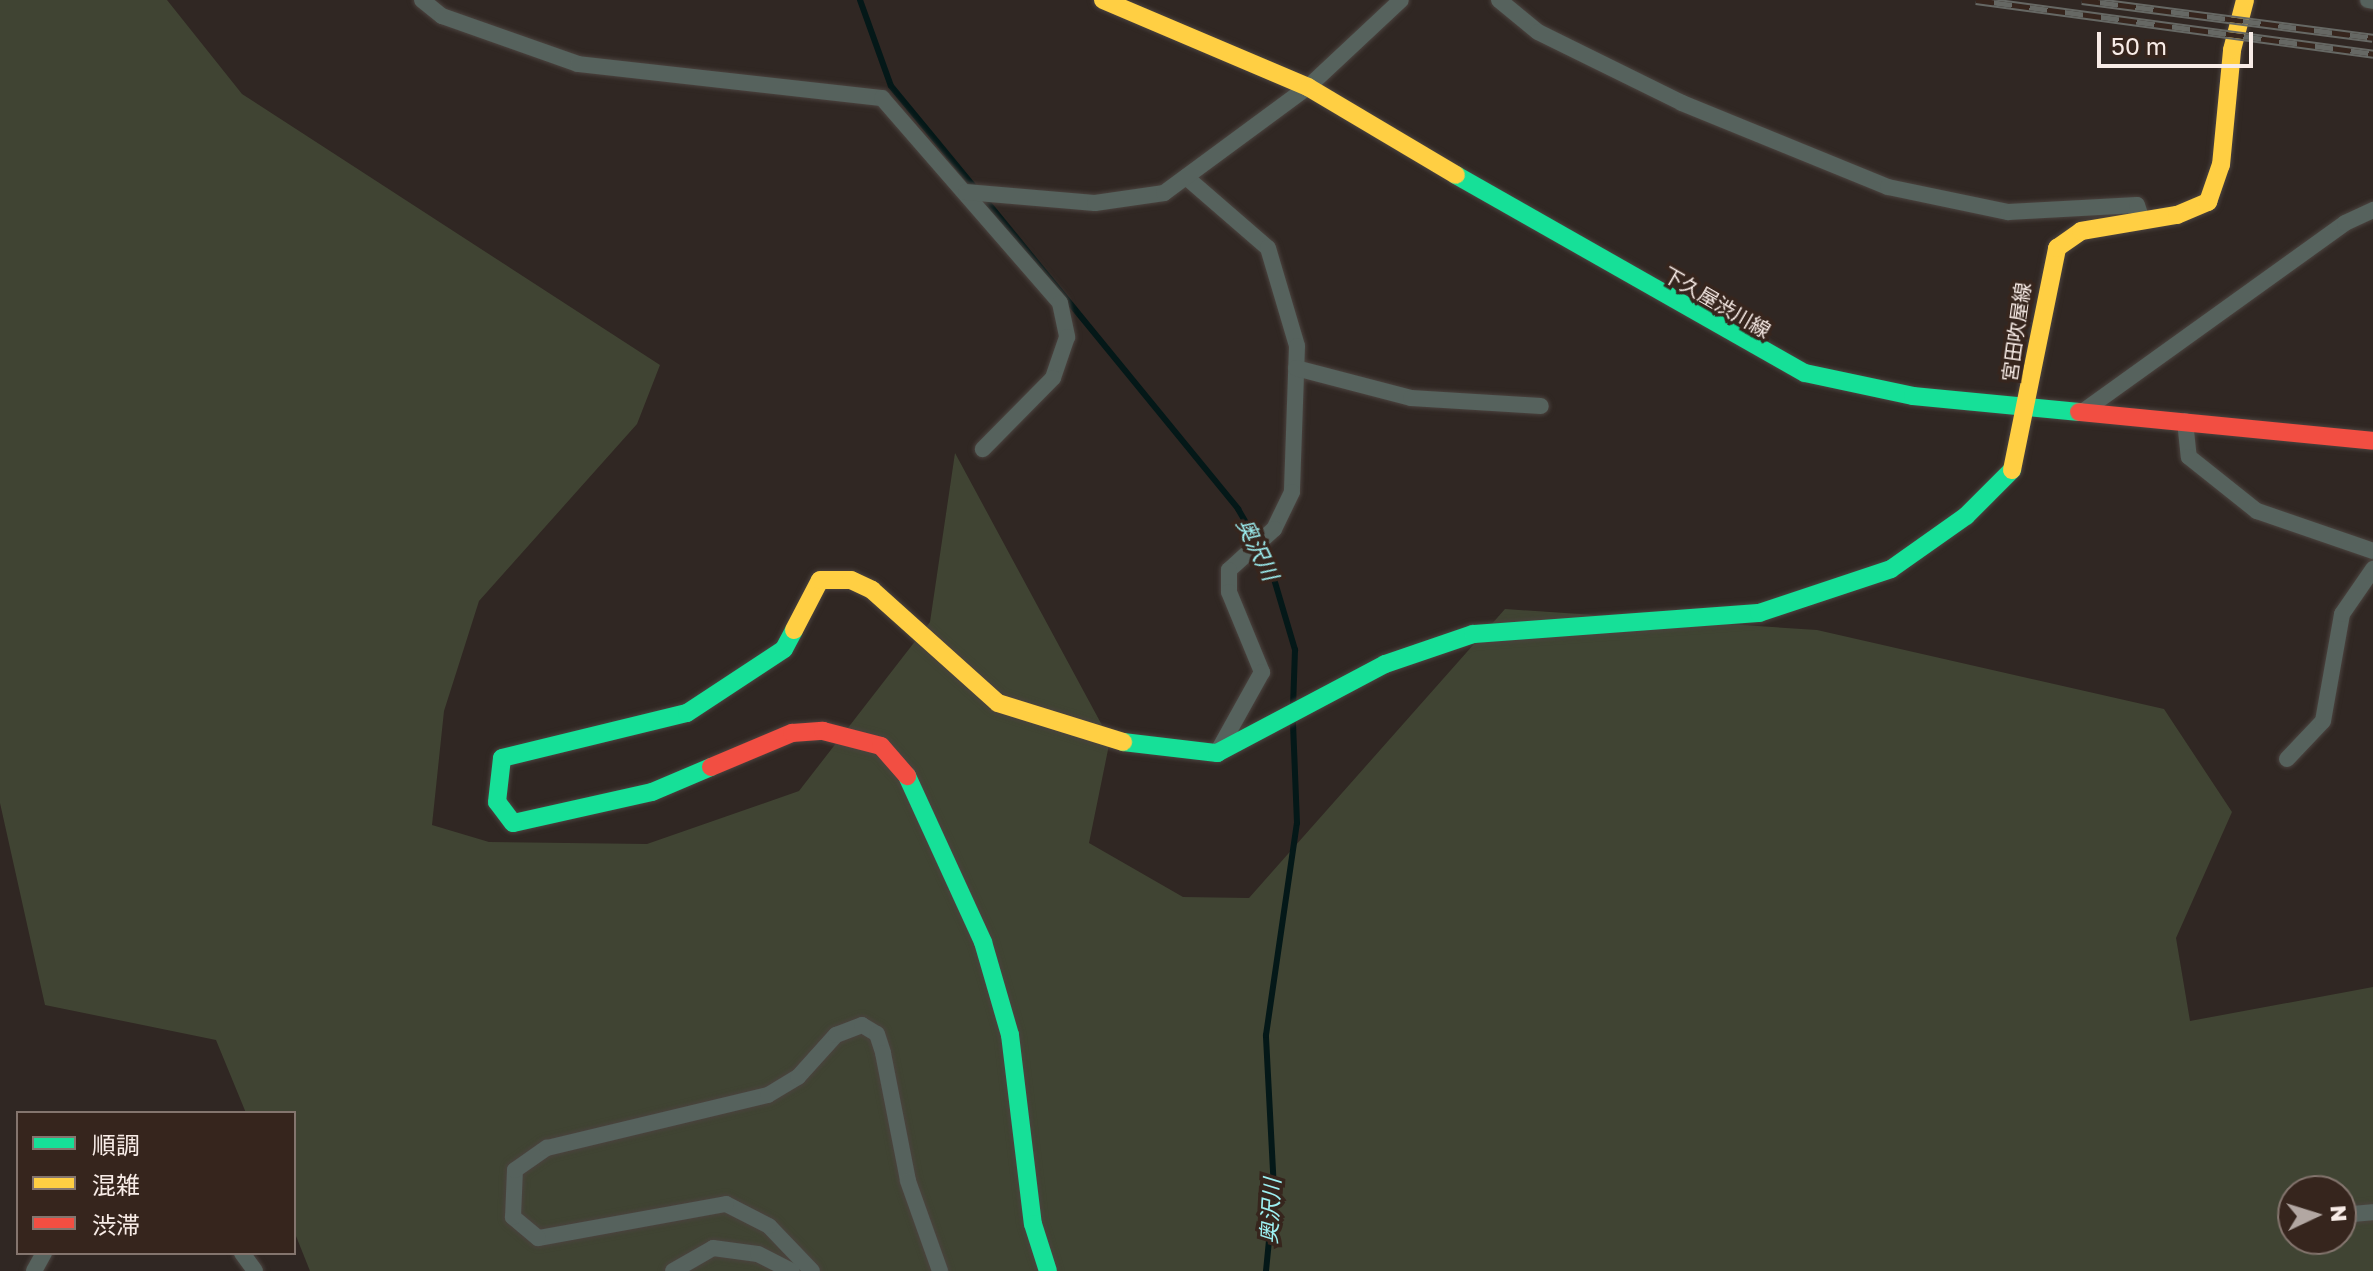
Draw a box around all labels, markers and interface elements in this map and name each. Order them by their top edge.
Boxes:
scale bar [2101,16,2257,66]
text: 50 m [2111,31,2167,60]
street label: 下久屋渋川線 [1659,262,1775,342]
street label: 宮田吹屋線 [1997,281,2035,383]
water label: 奥沢川 [1232,514,1284,584]
legend [16,1111,296,1255]
text: 順調 [92,1130,140,1159]
text: 混雑 [92,1170,140,1199]
north arrow [2277,1175,2357,1255]
water label: 奥沢川 [1255,1177,1285,1245]
text: N [2325,1204,2353,1223]
text: 渋滞 [92,1210,140,1239]

